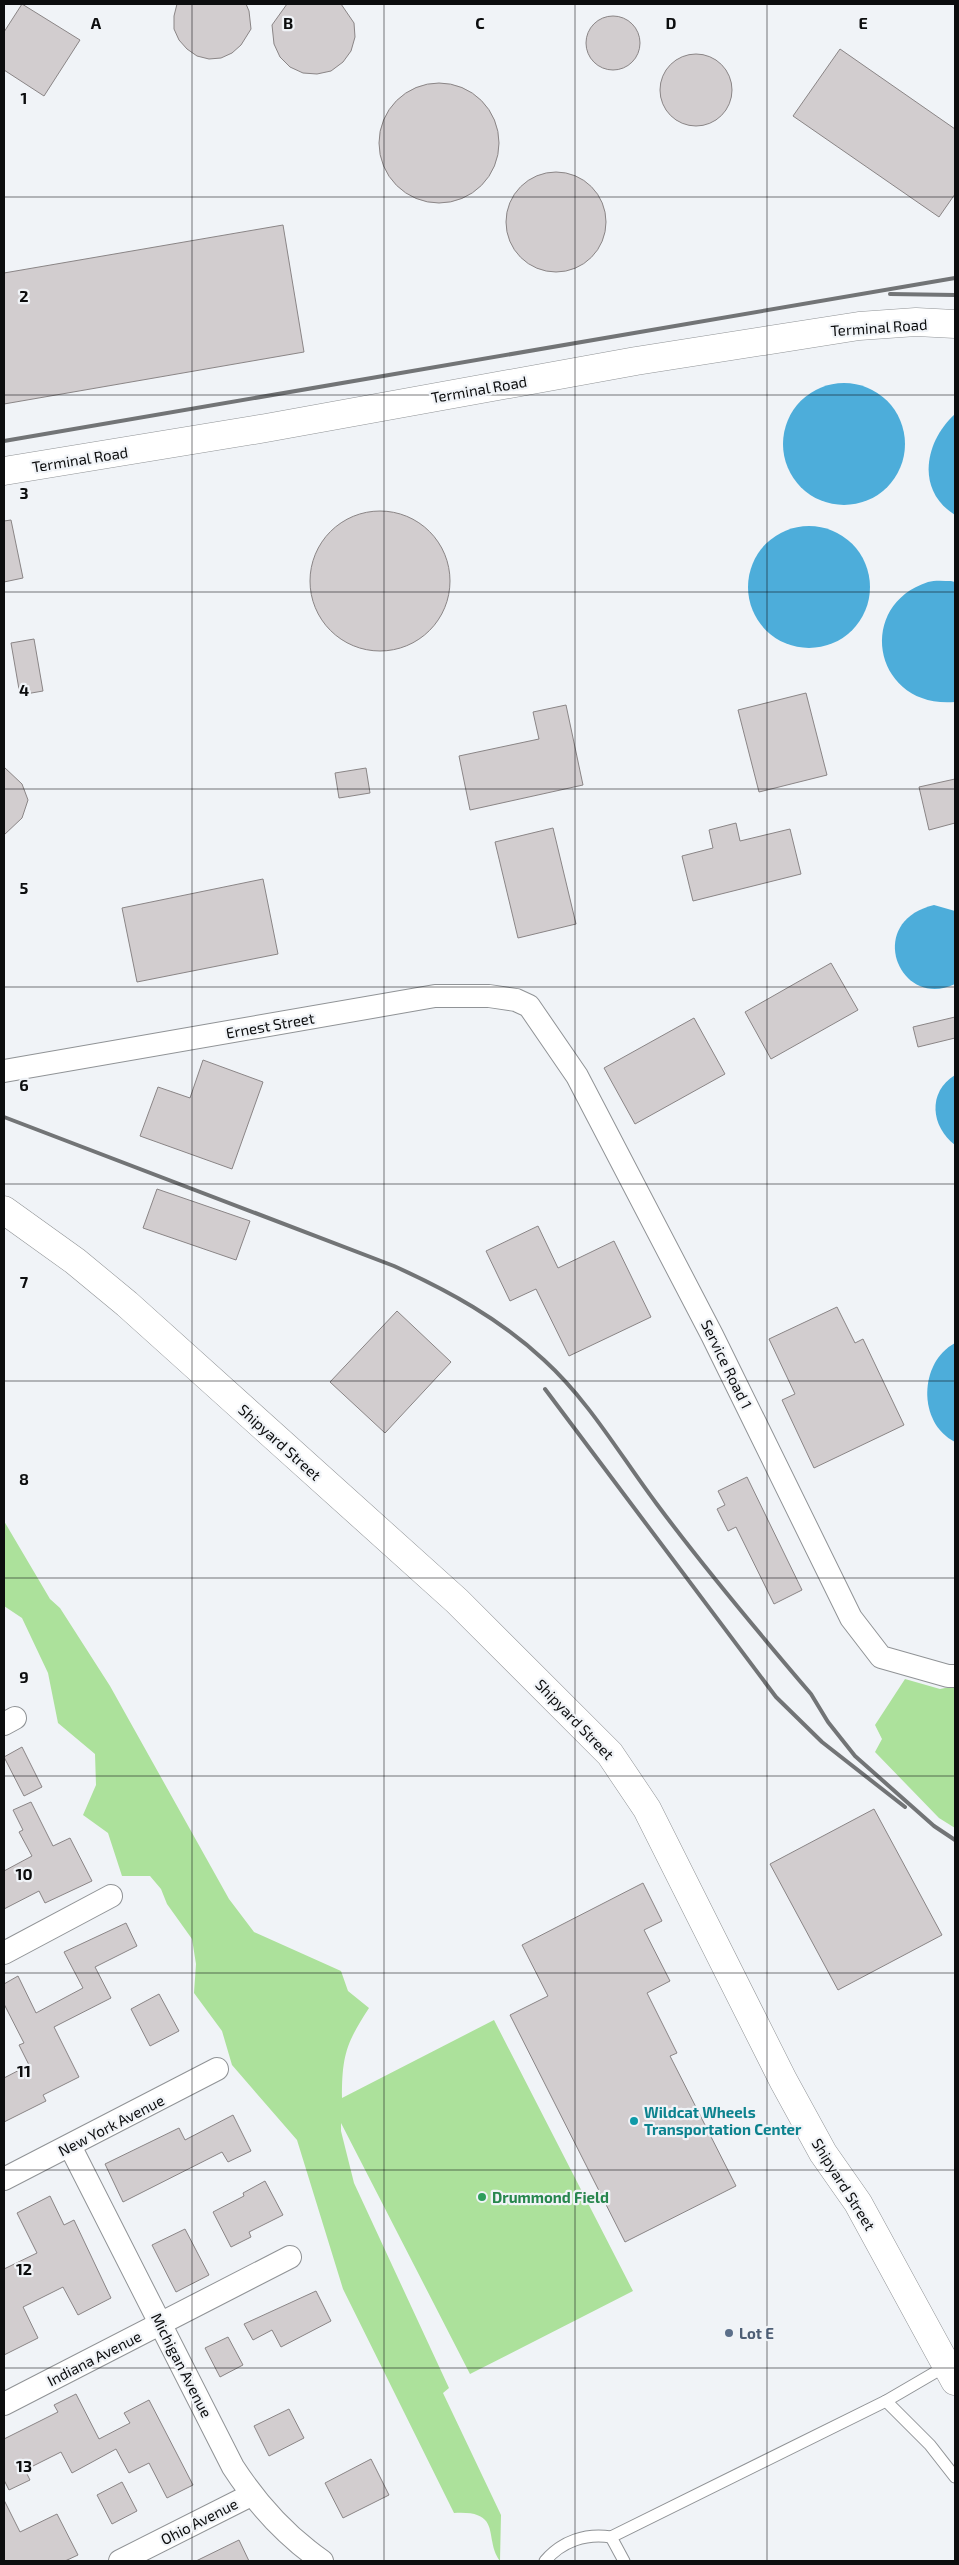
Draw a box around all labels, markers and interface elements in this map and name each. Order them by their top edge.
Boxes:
text: A [91,13,102,32]
text: B [283,13,293,32]
text: C [475,13,485,32]
text: D [666,13,677,32]
text: E [858,13,868,32]
text: 1 [21,88,27,107]
text: 2 [19,286,29,305]
street label: Terminal Road [830,315,928,339]
street label: Terminal Road [430,372,528,406]
street label: Terminal Road [31,443,129,475]
text: 3 [19,483,29,502]
text: 4 [19,680,29,699]
text: 5 [20,878,29,897]
street label: Ernest Street [224,1008,316,1042]
text: 6 [19,1075,29,1094]
text: 7 [20,1272,29,1291]
street label: Service Road 1 [698,1317,756,1411]
street label: Shipyard Street [235,1400,325,1484]
text: 8 [19,1469,29,1488]
text: 9 [19,1667,29,1686]
street label: Shipyard Street [532,1675,618,1763]
text: 10 [15,1864,33,1883]
text: 11 [17,2061,31,2080]
street label: New York Avenue [55,2091,167,2159]
place label: Wildcat Wheels Transportation Center [644,2103,802,2138]
marker: Wildcat Wheels Transportation Center [628,2115,640,2127]
street label: Shipyard Street [809,2135,880,2234]
place label: Drummond Field [492,2188,609,2206]
marker: Drummond Field [476,2191,488,2203]
text: 12 [16,2259,32,2278]
street label: Michigan Avenue [148,2310,216,2420]
place label: Lot E [739,2324,774,2342]
street label: Indiana Avenue [44,2327,144,2389]
marker: Lot E [723,2327,735,2339]
text: 13 [16,2456,32,2475]
street label: Ohio Avenue [157,2494,241,2548]

